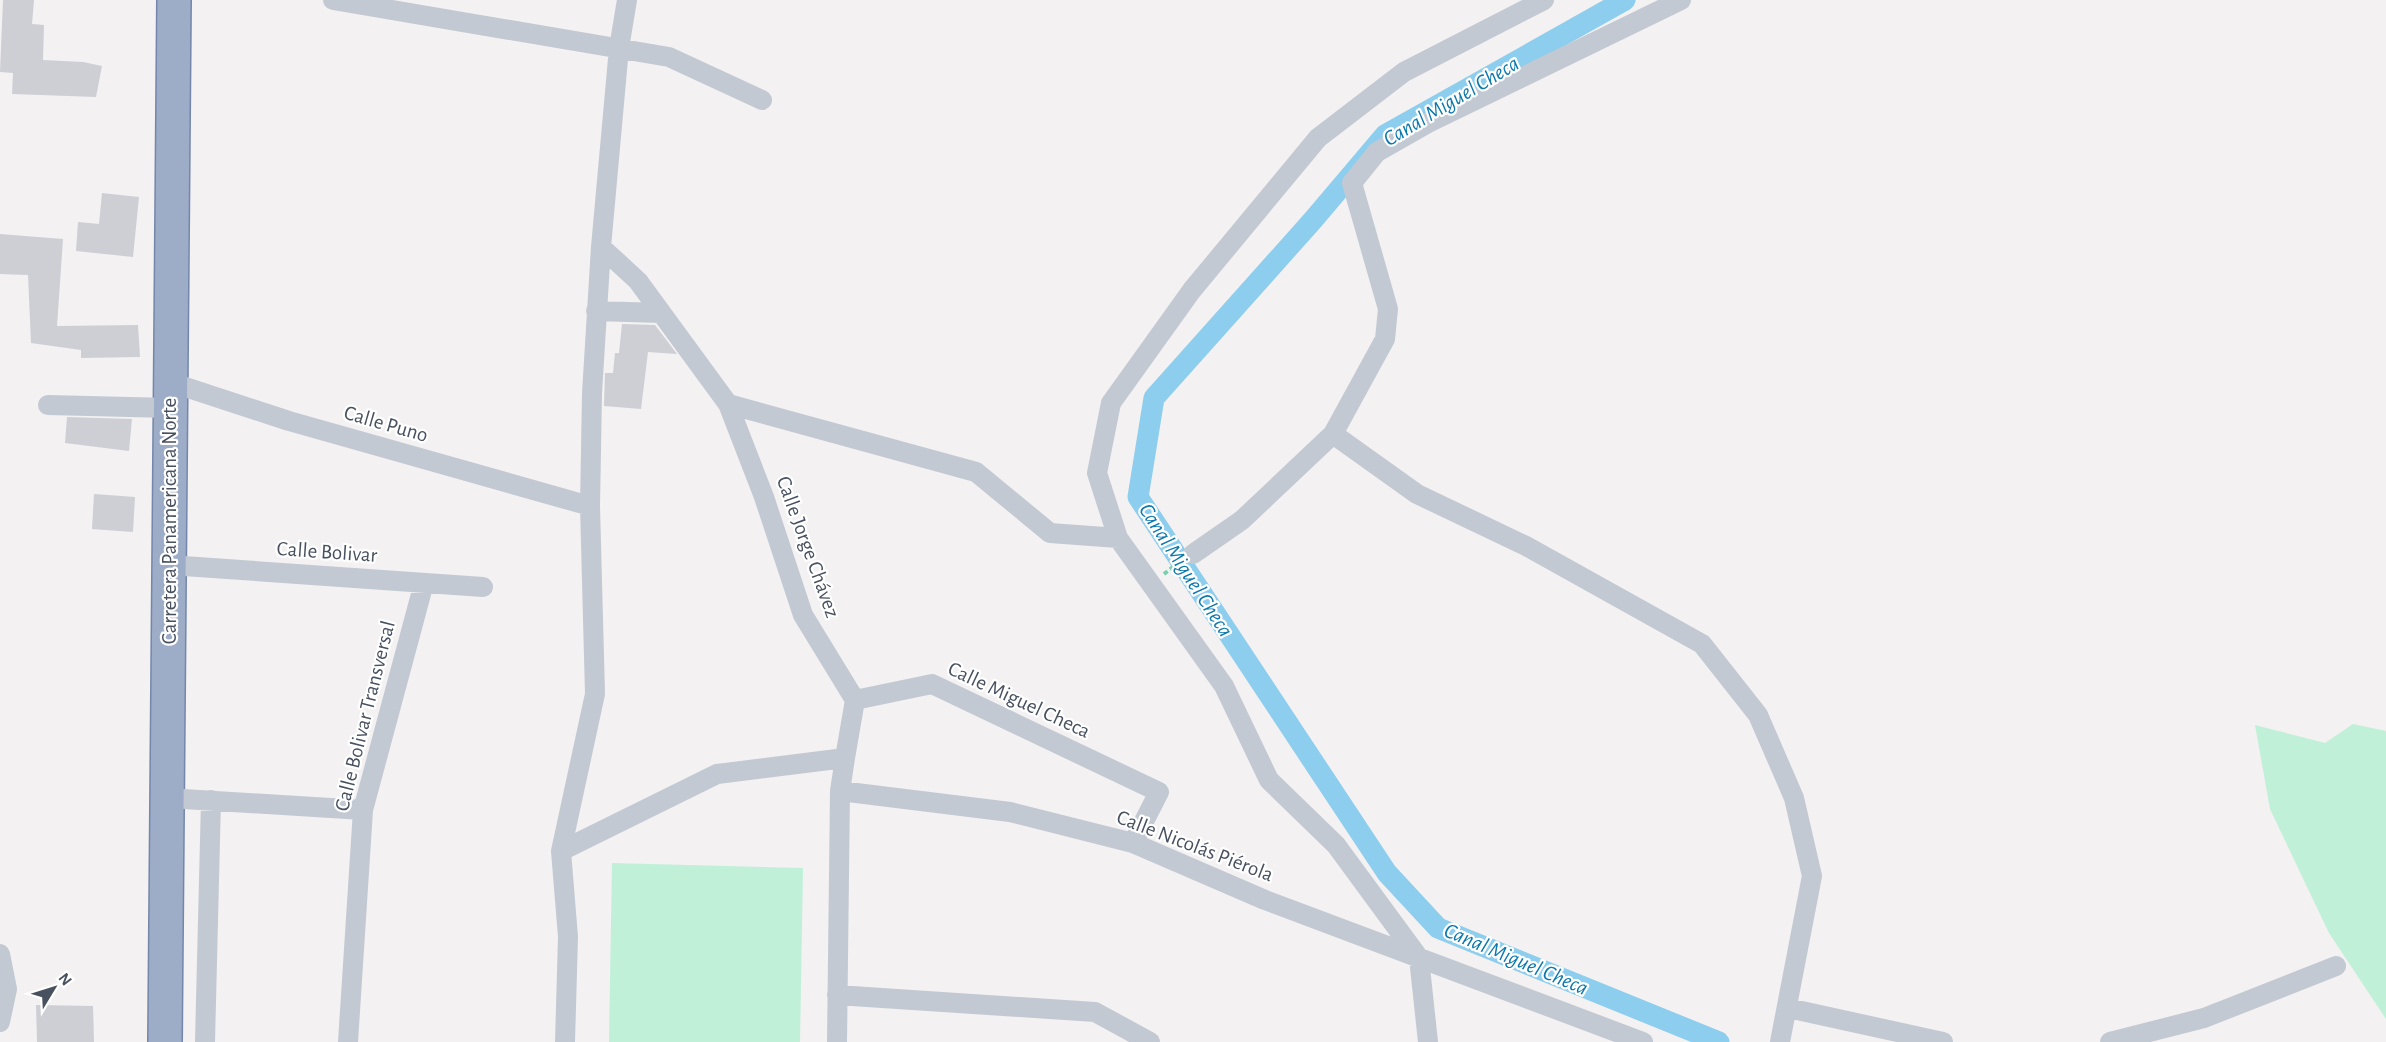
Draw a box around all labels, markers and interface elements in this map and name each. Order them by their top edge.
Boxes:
water label: Canal Miguel Checa [1379,52,1523,150]
street label: Carretera Panamericana Norte [159,398,180,644]
street label: Calle Puno [342,402,430,446]
street label: Calle Jorge Chávez [773,474,843,620]
water label: Canal Miguel Checa [1135,499,1237,641]
street label: Calle Bolivar [276,538,378,566]
street label: Calle Bolivar Transversal [331,619,399,813]
street label: Calle Miguel Checa [945,658,1094,742]
street label: Calle Nicolás Piérola [1114,807,1276,886]
water label: Canal Miguel Checa [1441,919,1591,999]
north arrow [24,958,84,1018]
text: N [55,970,75,989]

